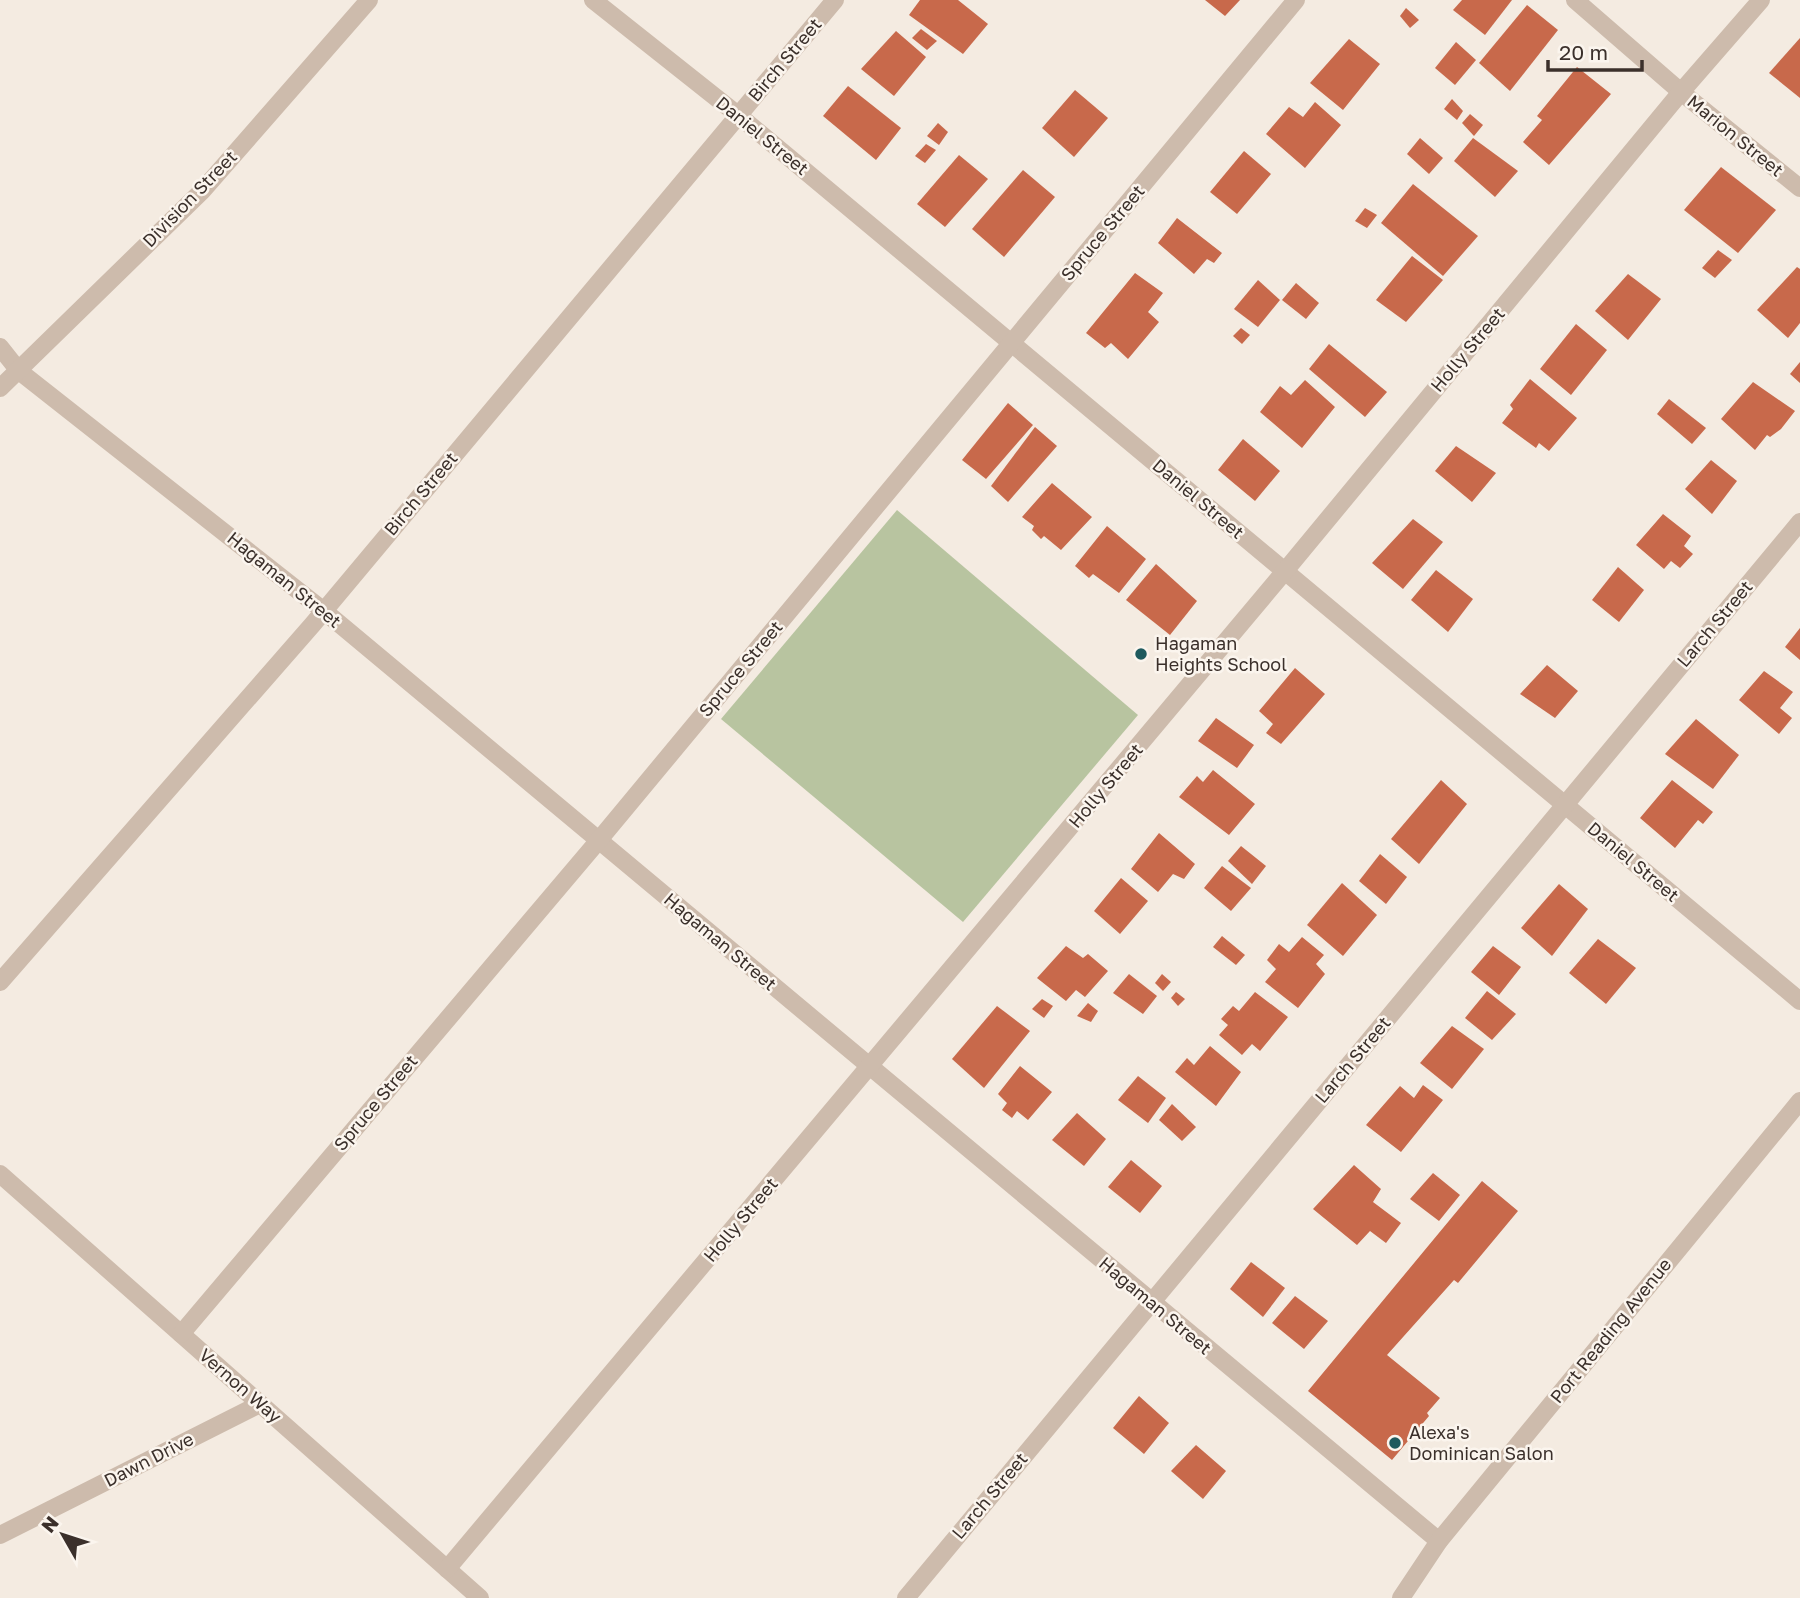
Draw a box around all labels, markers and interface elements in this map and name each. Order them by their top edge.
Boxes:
street label: Birch Street [743,13,826,106]
scale bar [1548,28,1643,72]
text: 20 m [1559,39,1608,65]
street label: Marion Street [1683,90,1788,181]
street label: Daniel Street [712,91,813,179]
street label: Division Street [137,145,241,251]
street label: Spruce Street [1056,180,1149,285]
street label: Holly Street [1426,303,1509,396]
street label: Birch Street [379,447,462,540]
street label: Daniel Street [1148,454,1249,543]
street label: Hagaman Street [223,527,346,632]
street label: Larch Street [1672,576,1757,671]
street label: Spruce Street [694,616,787,721]
place label: Hagaman Heights School [1155,632,1287,675]
marker: Hagaman Heights School [1133,646,1149,662]
street label: Holly Street [1064,739,1147,832]
street label: Daniel Street [1583,817,1684,906]
street label: Hagaman Street [660,888,781,995]
street label: Larch Street [1310,1012,1395,1107]
street label: Spruce Street [329,1050,422,1155]
street label: Holly Street [699,1173,782,1266]
street label: Hagaman Street [1095,1252,1216,1359]
street label: Port Reading Avenue [1545,1253,1675,1407]
street label: Vernon Way [195,1343,286,1427]
place label: Alexa's Dominican Salon [1409,1421,1554,1464]
street label: Dawn Drive [100,1427,197,1491]
marker: Alexa's Dominican Salon [1387,1435,1403,1451]
street label: Larch Street [947,1448,1032,1543]
north arrow [28,1500,98,1570]
text: N [36,1511,63,1537]

